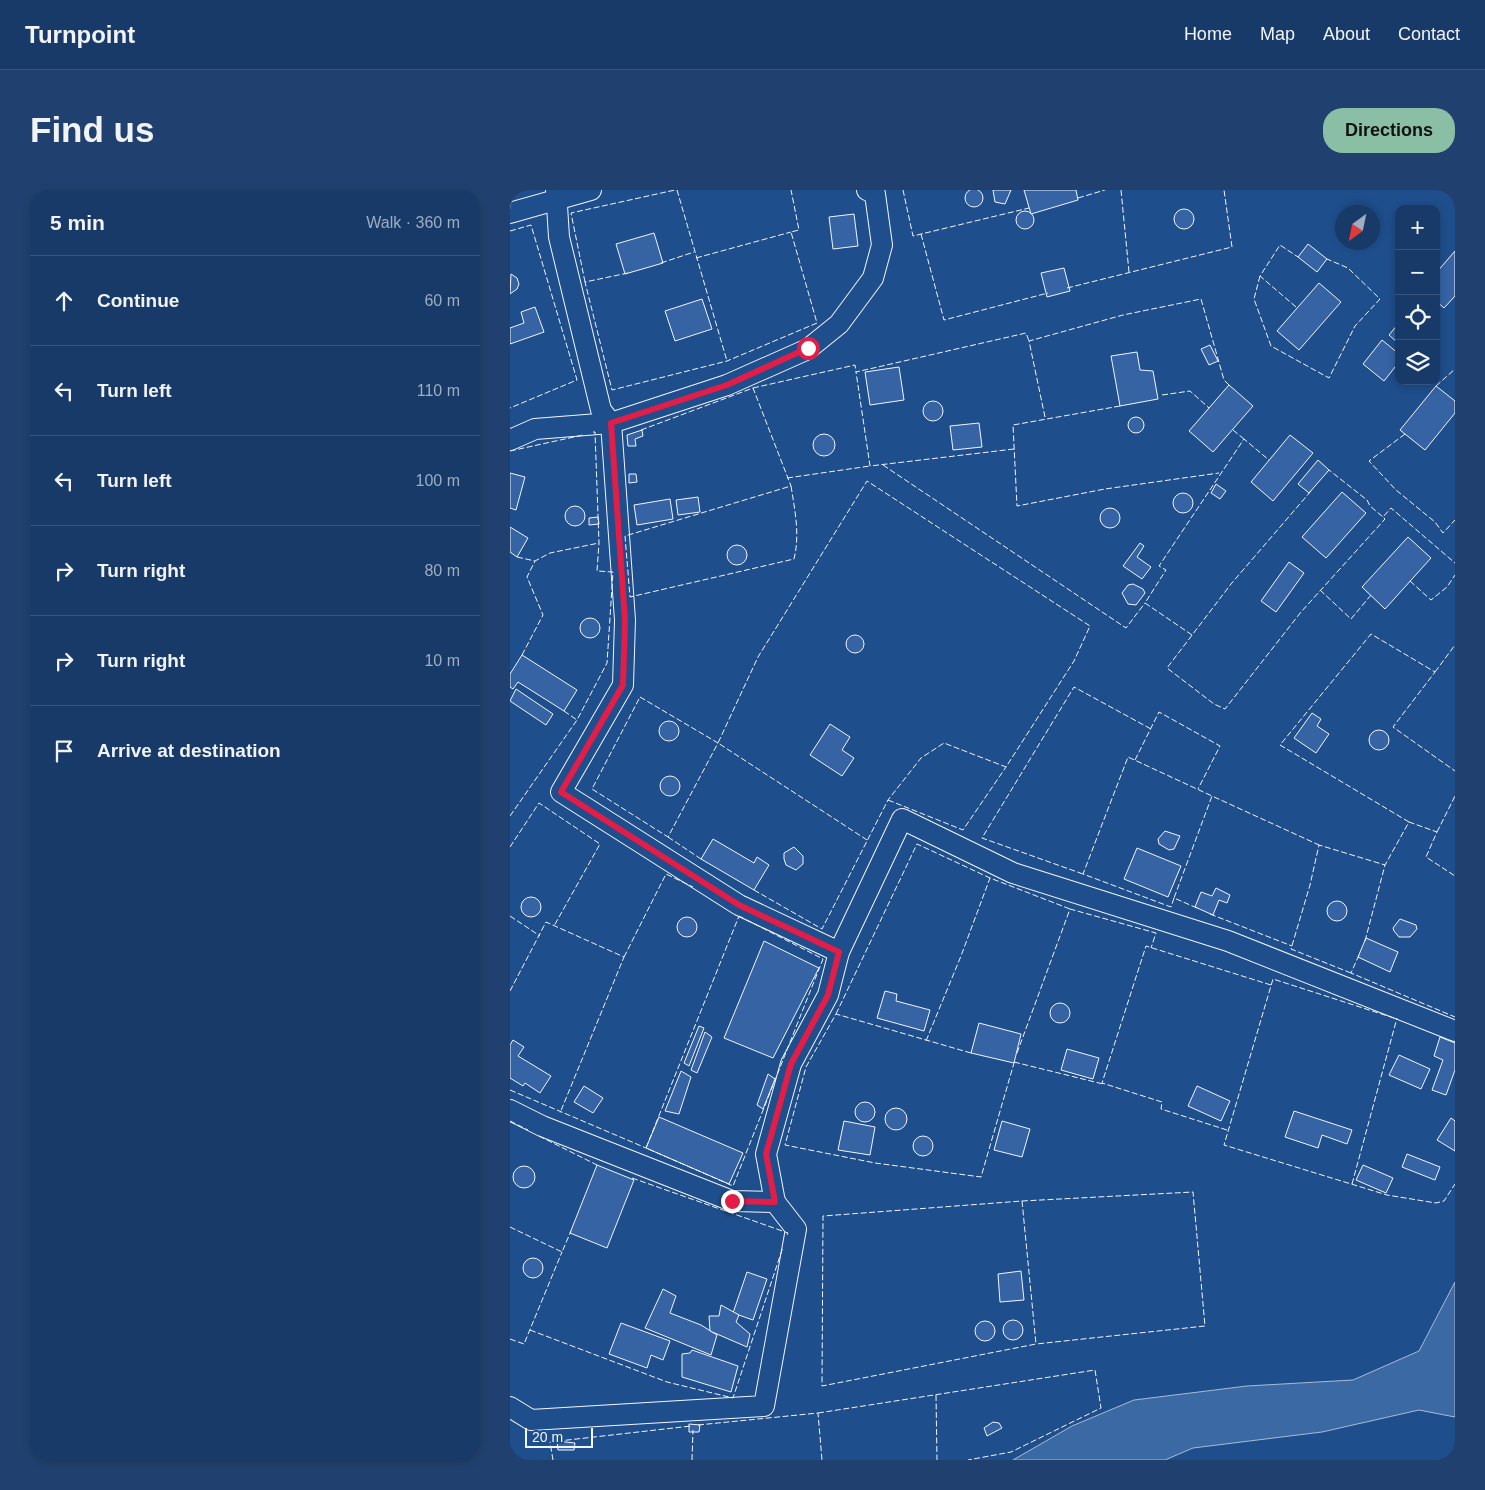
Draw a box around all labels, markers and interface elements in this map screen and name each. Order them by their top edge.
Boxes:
text: Turnpoint [25,21,135,48]
text: Home [1184,24,1232,44]
text: Map [1260,24,1295,44]
text: About [1323,24,1370,44]
text: Contact [1398,24,1460,44]
button: Directions [1323,108,1455,153]
text: Find us [30,110,154,149]
north arrow [1335,205,1380,250]
map controls [1395,205,1440,385]
button: + [1395,205,1440,250]
text: 5 min [50,211,105,234]
text: Walk · 360 m [366,214,460,231]
button: − [1395,250,1440,295]
icon: ahead [50,287,78,315]
text: Continue [97,290,179,311]
text: 60 m [424,292,460,309]
button: locate [1395,295,1440,340]
route start [797,337,820,360]
button: layers [1395,340,1440,385]
icon: left [50,377,78,405]
text: Turn left [97,380,172,401]
text: 110 m [417,382,460,399]
icon: left [50,467,78,495]
text: Turn left [97,470,172,491]
text: 100 m [416,472,460,489]
icon: right [50,557,78,585]
text: Turn right [97,560,185,581]
text: 80 m [424,562,460,579]
icon: right [50,647,78,675]
text: Turn right [97,650,185,671]
text: 10 m [424,652,460,669]
icon: arrive [50,737,78,765]
text: Arrive at destination [97,740,281,761]
route end [721,1190,744,1213]
scale bar [525,1425,592,1448]
text: 20 m [532,1429,563,1445]

